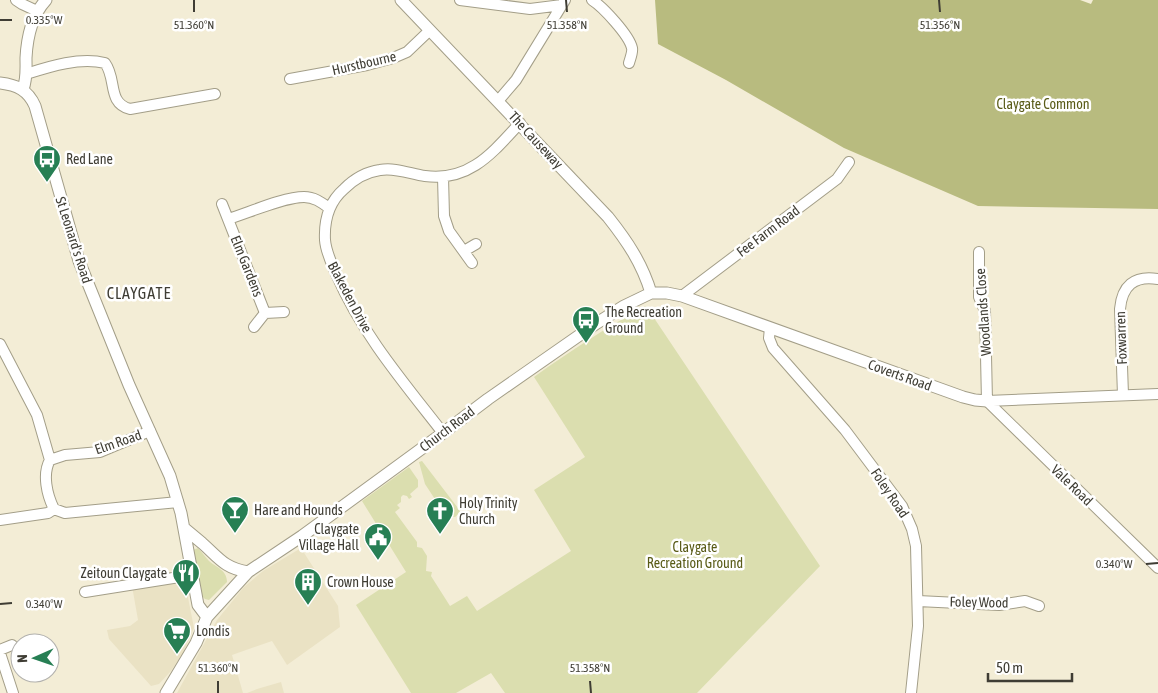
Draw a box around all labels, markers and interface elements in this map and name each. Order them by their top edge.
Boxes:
text: 0.335°W [26,13,63,27]
text: 51.360°N [174,18,214,32]
text: 51.358°N [547,18,587,32]
text: 51.356°N [920,18,960,32]
street label: Hurstbourne [330,48,398,78]
park label: Claygate Common [996,96,1090,112]
street label: The Causeway [506,108,567,172]
bus stop icon: Red Lane [32,144,62,183]
place label: Red Lane [66,151,113,167]
street label: St Leonard's Road [52,195,96,285]
street label: Fee Farm Road [733,202,803,260]
street label: Elm Gardens [228,233,267,299]
street label: Blakeden Drive [325,259,375,335]
street label: Woodlands Close [972,268,994,356]
district label: CLAYGATE [107,284,171,302]
place label: The Recreation Ground [605,304,682,336]
bus stop icon: The Recreation Ground [571,305,601,344]
street label: Foxwarren [1112,311,1130,365]
street label: Coverts Road [866,356,934,394]
street label: Church Road [416,403,478,455]
street label: Elm Road [93,427,143,457]
street label: Vale Road [1048,461,1096,509]
street label: Foley Road [868,465,912,521]
bar icon: Hare and Hounds [220,495,250,534]
place label: Holy Trinity Church [459,495,518,527]
church icon: Holy Trinity Church [425,496,455,535]
place label: Hare and Hounds [254,502,343,518]
place label: Claygate Village Hall [299,521,359,553]
public building icon: Claygate Village Hall [363,522,393,561]
park label: Claygate Recreation Ground [647,539,743,571]
text: 0.340°W [1096,557,1133,571]
restaurant icon: Zeitoun Claygate [171,558,201,597]
place label: Zeitoun Claygate [80,565,167,581]
building icon: Crown House [293,567,323,606]
place label: Crown House [327,574,394,590]
street label: Foley Wood [949,593,1009,611]
text: 0.340°W [26,597,63,611]
supermarket icon: Londis [162,616,192,655]
place label: Londis [196,623,230,639]
north arrow [10,633,60,683]
scale bar [988,650,1072,682]
text: N [14,654,30,663]
text: 50 m [996,659,1023,676]
text: 51.360°N [198,661,238,675]
text: 51.358°N [570,661,610,675]

